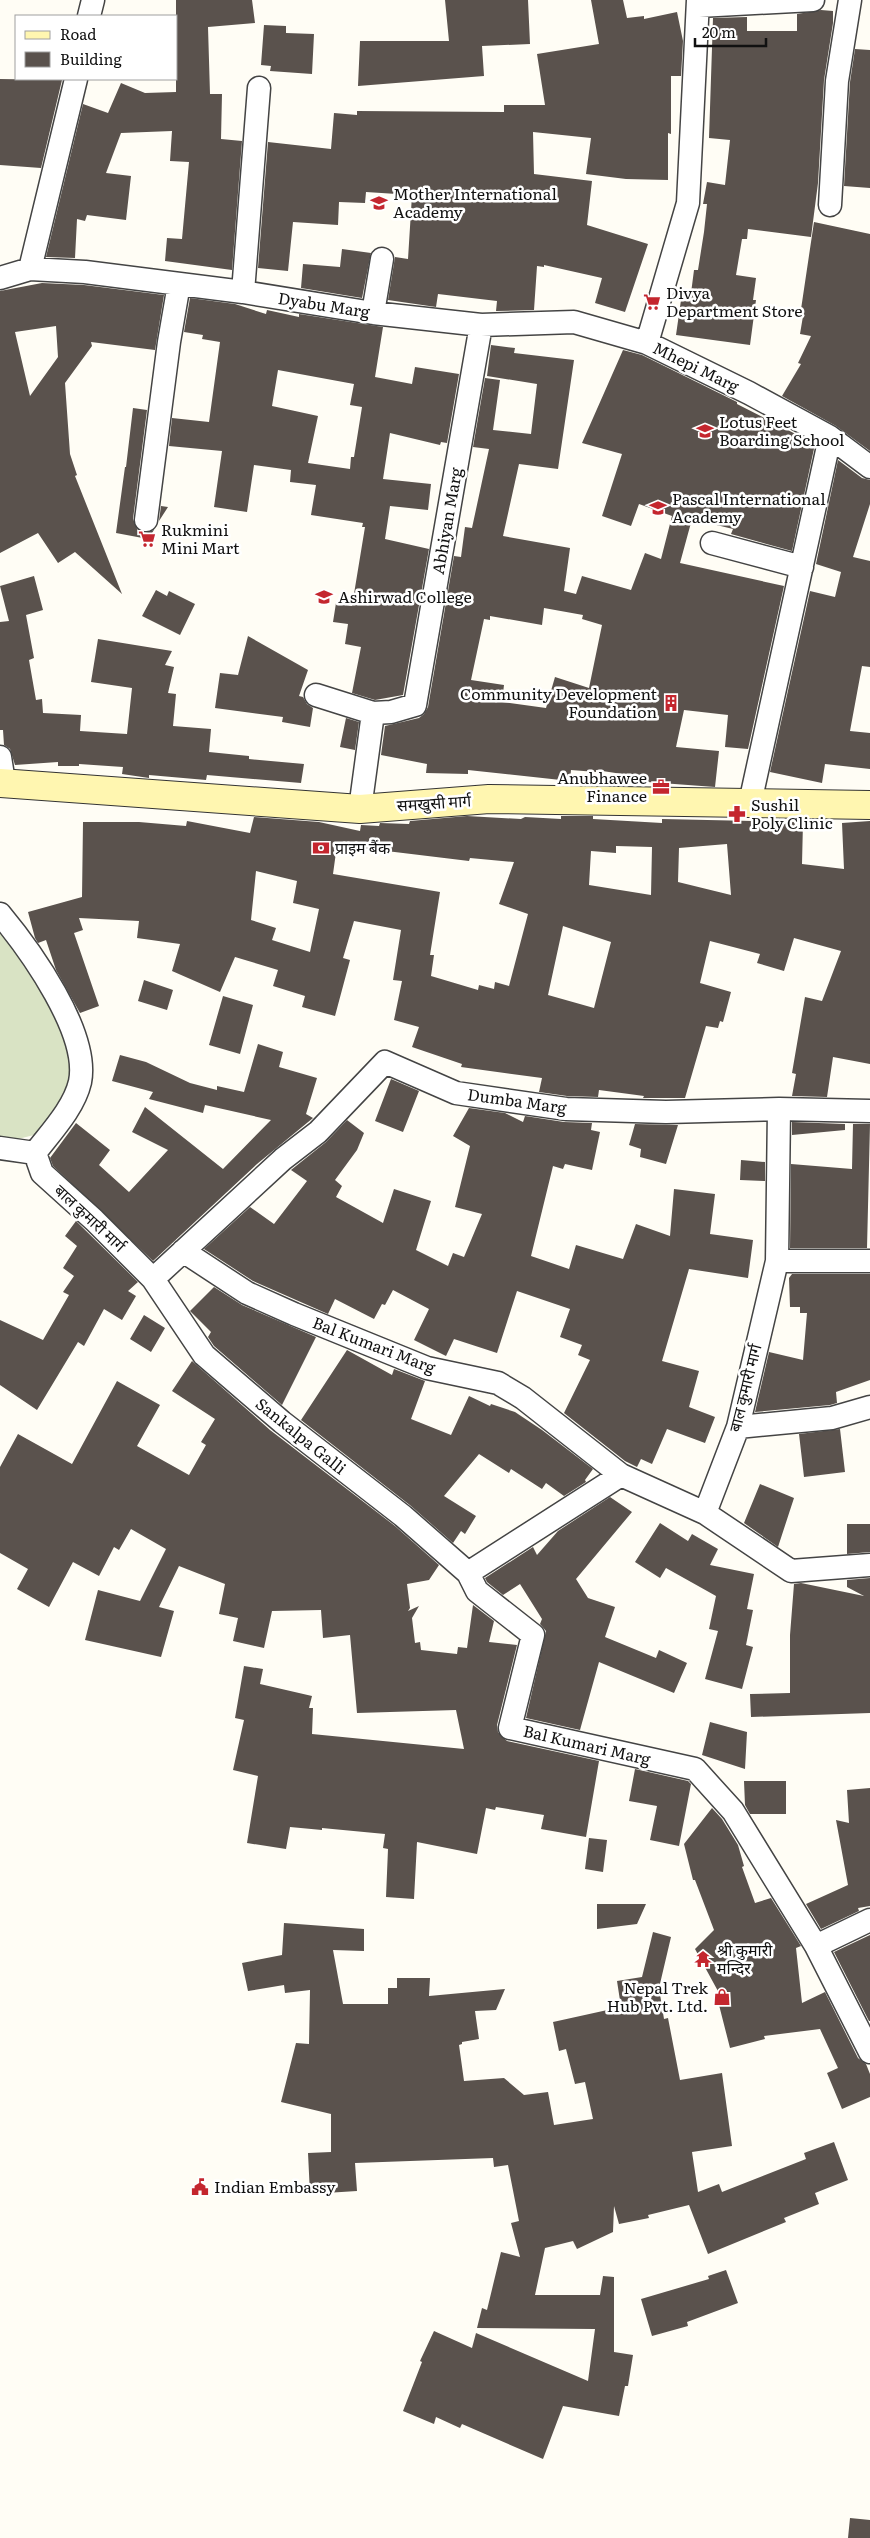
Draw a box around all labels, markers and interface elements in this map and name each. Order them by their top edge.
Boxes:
legend [15,15,178,80]
scale bar [695,15,766,47]
text: 20 m [702,20,736,43]
text: Road [60,22,96,45]
text: Building [60,47,122,70]
place label: Mother International Academy [393,181,557,223]
school or university icon: Mother International Academy [369,193,389,213]
place label: Divya Department Store [666,280,802,322]
street label: Dyabu Marg [276,285,372,323]
supermarket icon: Divya Department Store [642,292,662,312]
street label: Mhepi Marg [649,335,744,397]
place label: Lotus Feet Boarding School [719,409,844,451]
school or university icon: Lotus Feet Boarding School [695,421,715,441]
street label: Abhiyan Marg [425,465,467,576]
place label: Pascal International Academy [672,486,826,528]
school or university icon: Pascal International Academy [648,498,668,518]
place label: Rukmini Mini Mart [161,517,240,559]
supermarket icon: Rukmini Mini Mart [137,529,157,549]
place label: Ashirwad College [338,584,472,608]
school or university icon: Ashirwad College [314,587,334,607]
place label: Community Development Foundation [460,681,658,723]
building icon: Community Development Foundation [661,693,681,713]
place label: Anubhawee Finance [557,765,647,807]
office icon: Anubhawee Finance [651,777,671,797]
street label: समखुसी मार्ग [396,787,473,817]
place label: Sushil Poly Clinic [751,792,833,834]
pharmacy icon: Sushil Poly Clinic [727,804,747,824]
place label: प्राइम बैंक [335,835,391,859]
bank icon: प्राइम बैंक [311,838,331,858]
street label: Dumba Marg [466,1081,568,1119]
street label: बाल कुमारी मार्ग [50,1178,132,1257]
street label: Bal Kumari Marg [309,1310,439,1379]
street label: बाल कुमारी मार्ग [722,1340,767,1434]
street label: Sankalpa Galli [251,1391,352,1479]
street label: Bal Kumari Marg [521,1718,653,1770]
place label: श्री कुमारी मन्दिर [717,1937,773,1979]
temple icon: श्री कुमारी मन्दिर [693,1949,713,1969]
place label: Nepal Trek Hub Pvt. Ltd. [607,1975,708,2017]
shop icon: Nepal Trek Hub Pvt. Ltd. [712,1987,732,2007]
place label: Indian Embassy [214,2174,336,2198]
public building icon: Indian Embassy [190,2177,210,2197]

